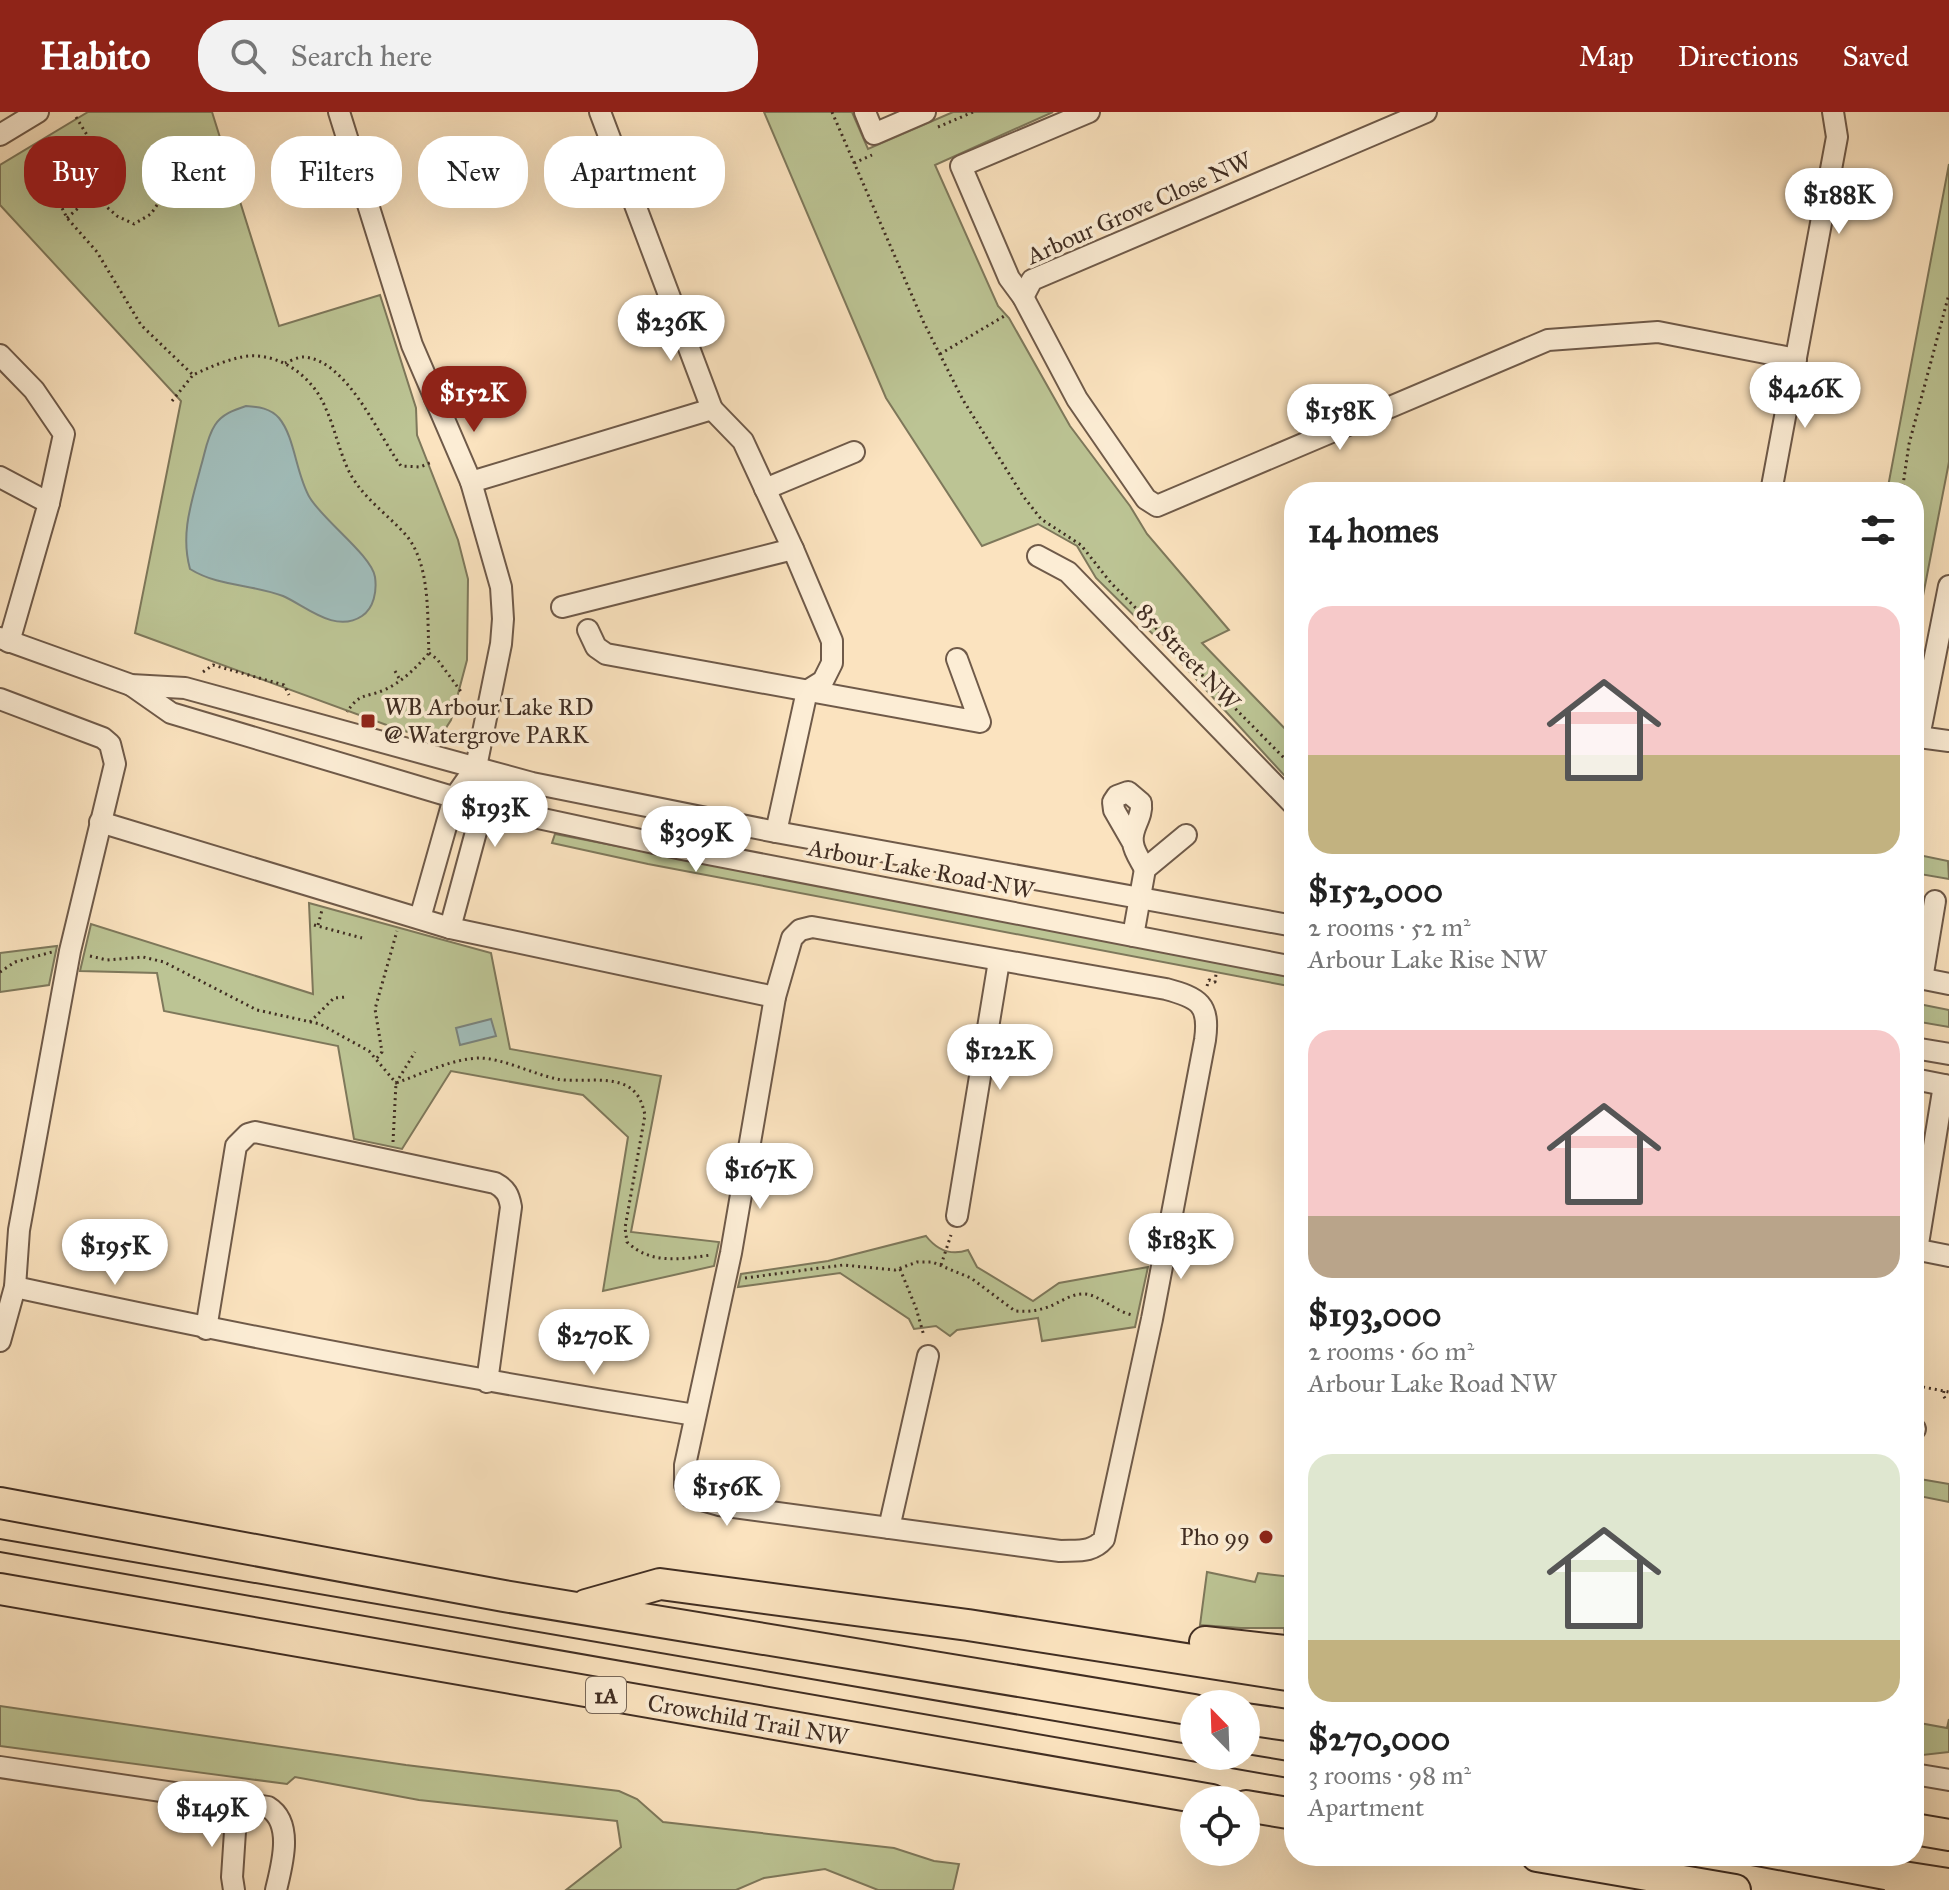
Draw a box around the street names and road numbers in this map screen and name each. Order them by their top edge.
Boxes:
street label: Arbour Grove Close NW [1021,144,1257,272]
street label: 85 Street NW [1130,597,1247,718]
street label: Arbour Lake Road NW [805,832,1038,906]
road number: 1A [586,1677,626,1713]
street label: Crowchild Trail NW [645,1688,852,1753]

